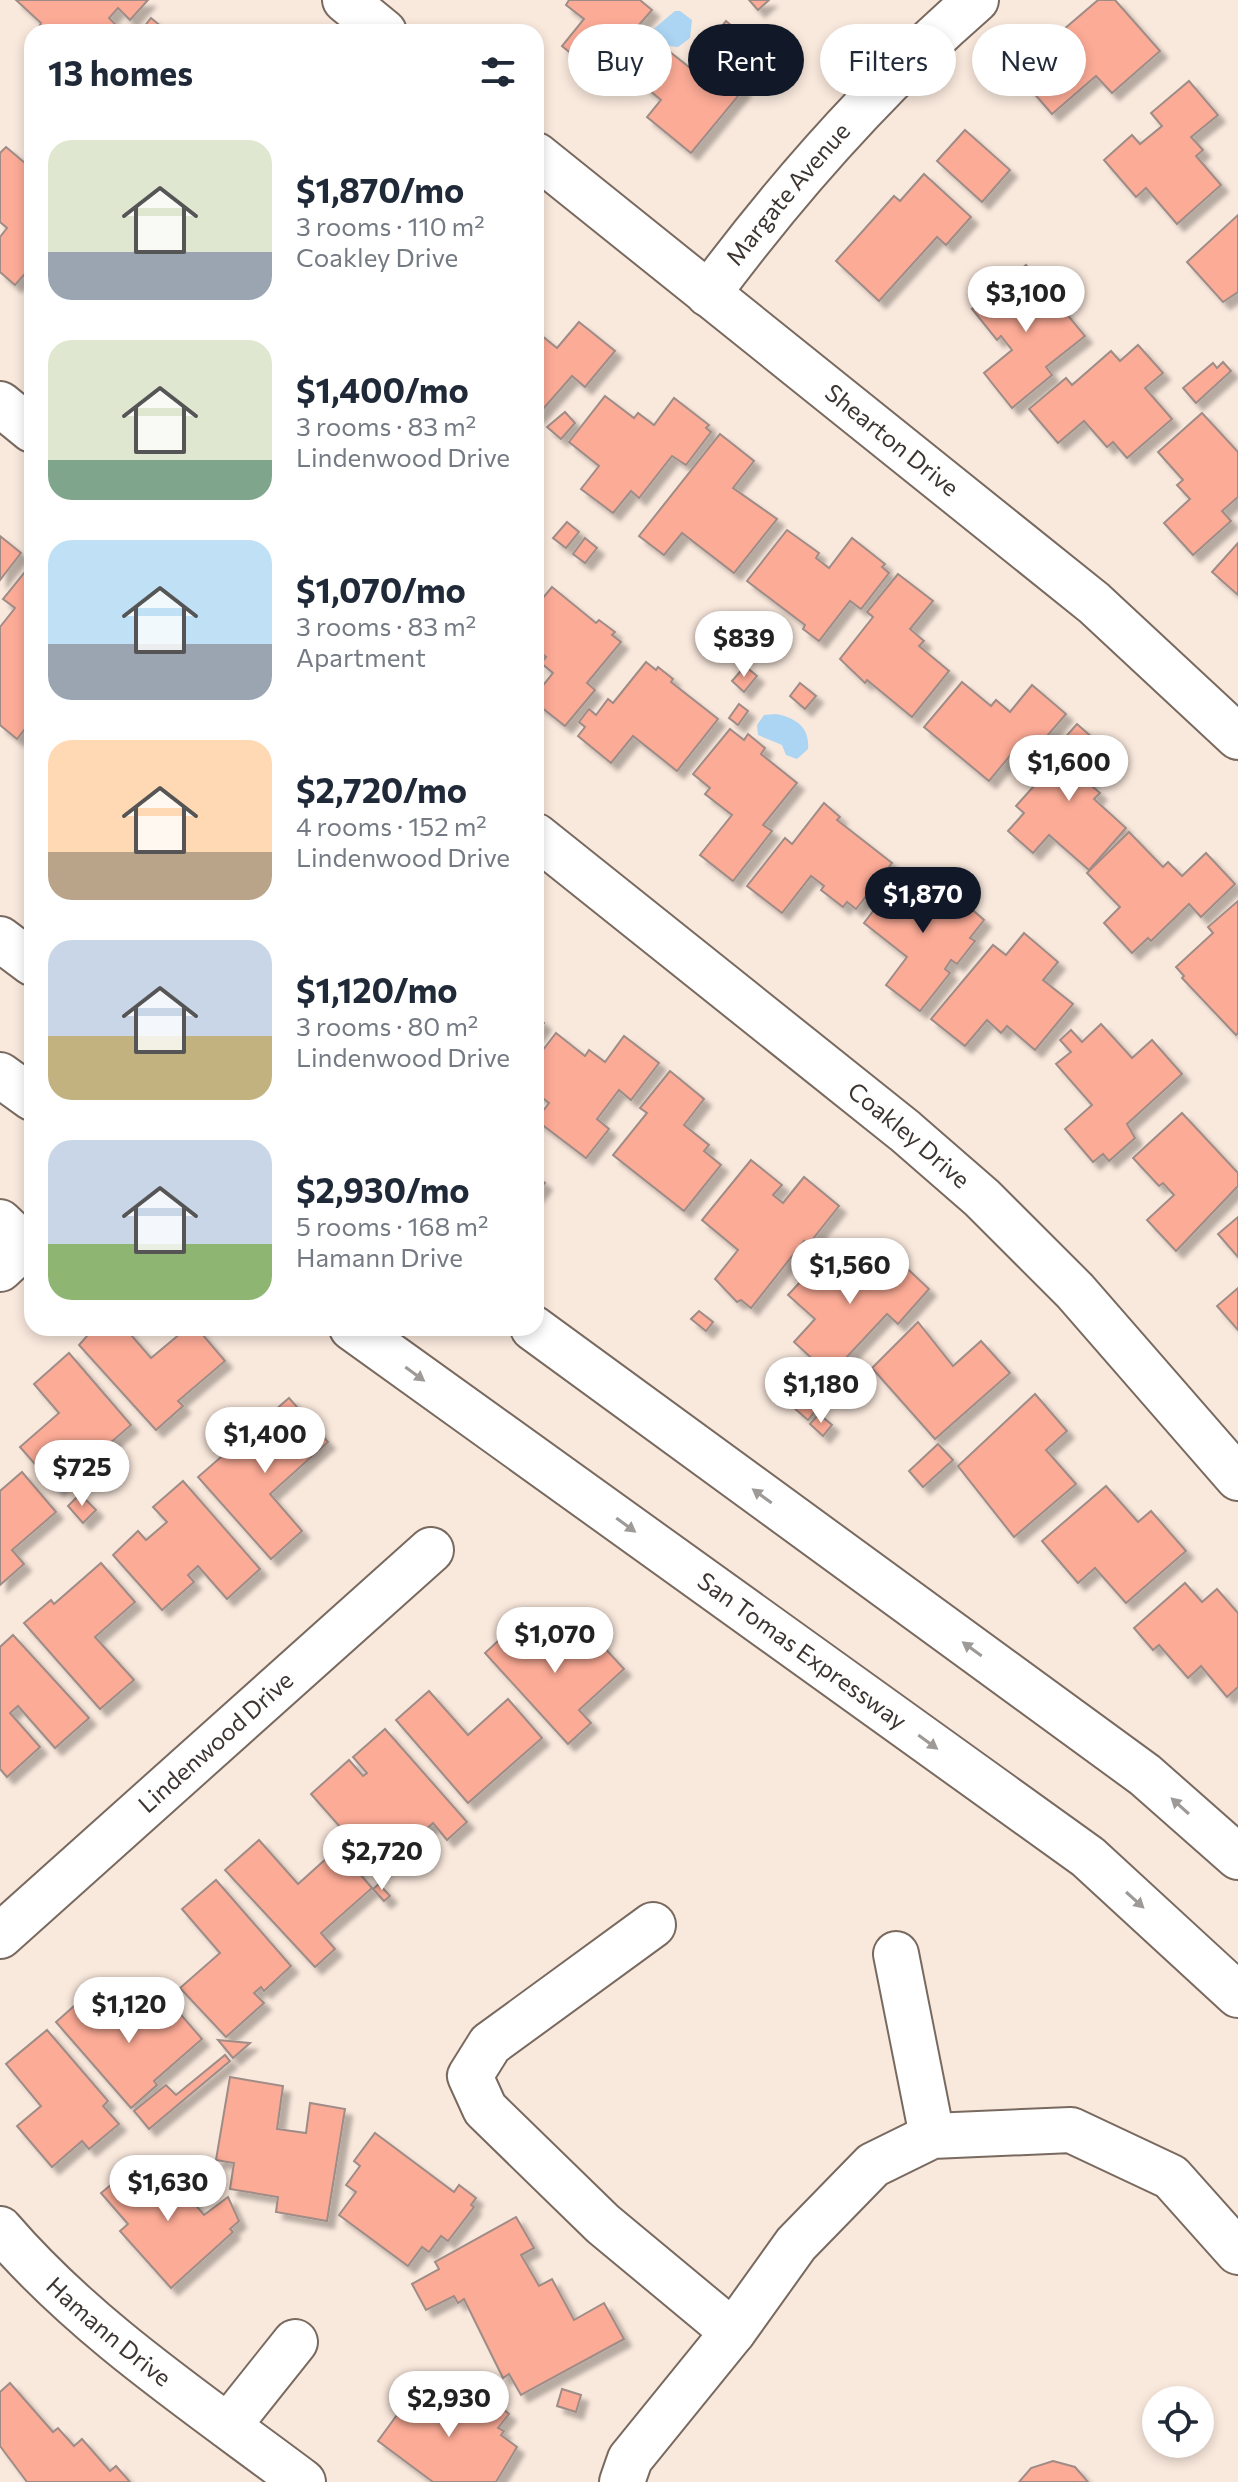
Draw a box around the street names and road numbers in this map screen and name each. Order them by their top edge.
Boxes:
street label: Margate Avenue [719,116,855,271]
street label: Shearton Drive [820,377,965,502]
street label: Coakley Drive [843,1075,976,1194]
street label: San Tomas Expressway [693,1565,913,1735]
street label: Lindenwood Drive [132,1665,298,1818]
street label: Hamann Drive [41,2270,177,2392]

